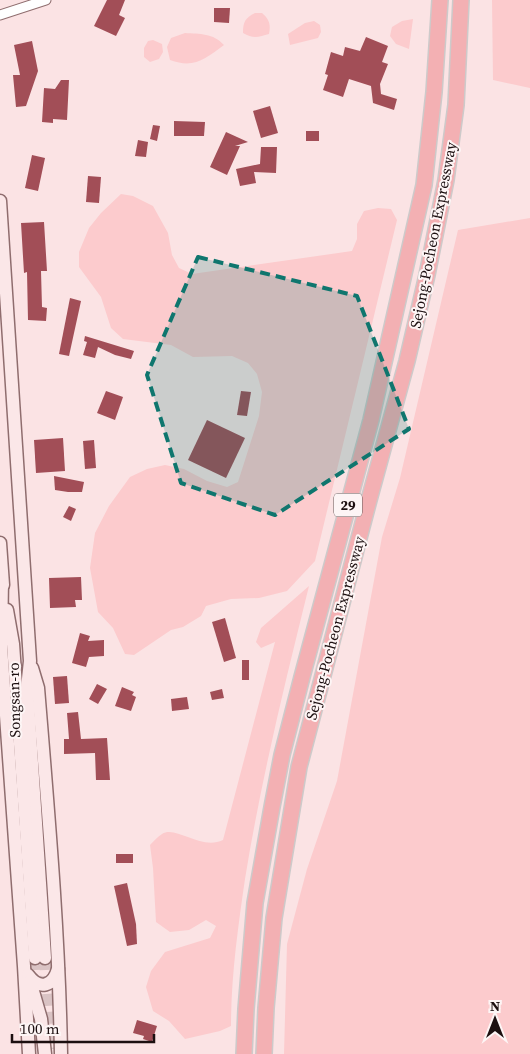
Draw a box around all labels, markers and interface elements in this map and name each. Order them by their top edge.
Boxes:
street label: Sejong-Pocheon Expressway [405,140,461,330]
road number: 29 [334,494,362,516]
street label: Sejong-Pocheon Expressway [300,534,370,722]
street label: Songsan-ro [3,662,25,738]
north arrow [470,994,520,1044]
text: N [490,996,500,1016]
scale bar [12,1012,155,1044]
text: 100 m [20,1018,60,1039]

